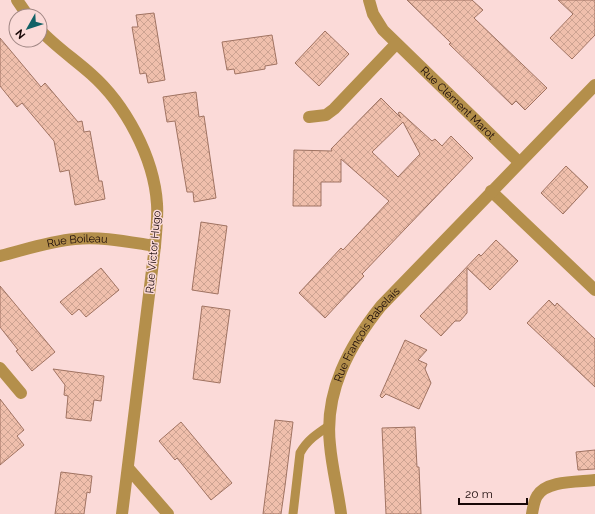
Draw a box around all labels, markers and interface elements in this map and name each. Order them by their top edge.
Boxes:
north arrow [8,8,48,48]
text: N [13,27,28,41]
street label: Rue Clément Marot [418,64,498,142]
street label: Rue Victor Hugo [143,210,164,294]
street label: Rue Boileau [46,232,108,250]
street label: Rue François Rabelais [332,285,403,384]
scale bar [459,480,527,506]
text: 20 m [465,487,493,501]

